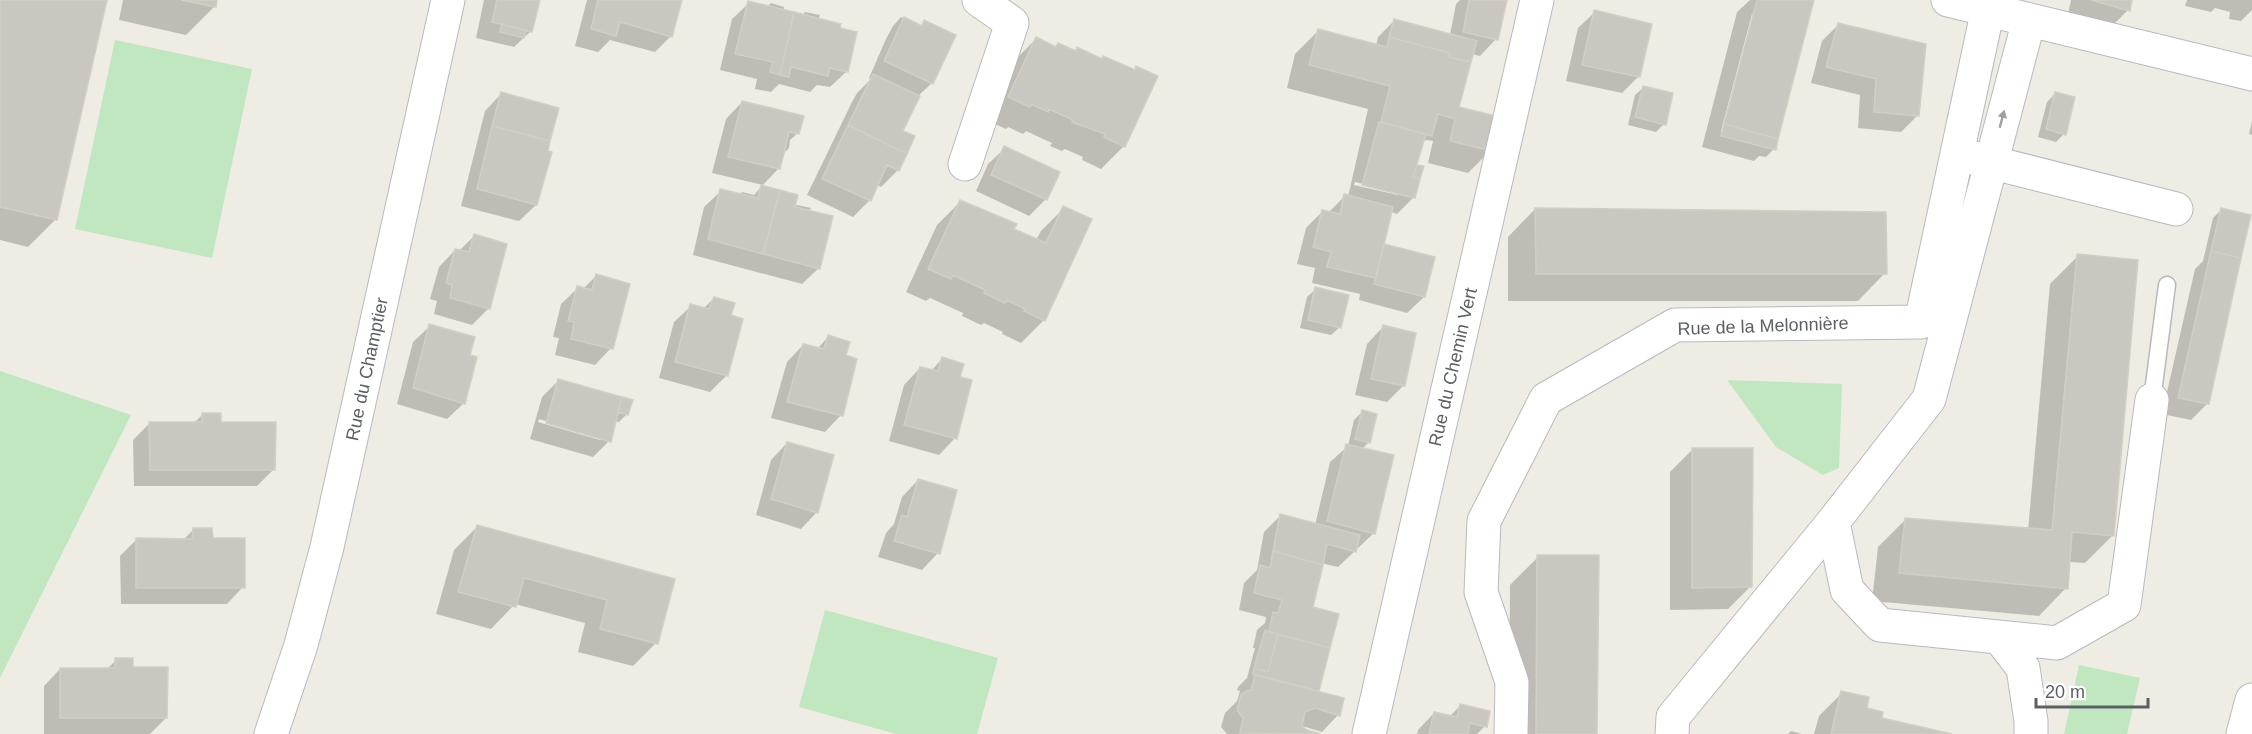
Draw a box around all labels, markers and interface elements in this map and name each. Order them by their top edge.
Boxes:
one-way arrow [1998,110,2008,128]
street label: Rue du Chemin Vert [1425,286,1481,448]
street label: Rue du Champtier [342,295,392,443]
street label: Rue de la Melonnière [1677,313,1849,339]
scale bar [2036,671,2148,709]
text: 20 m [2045,682,2085,702]

